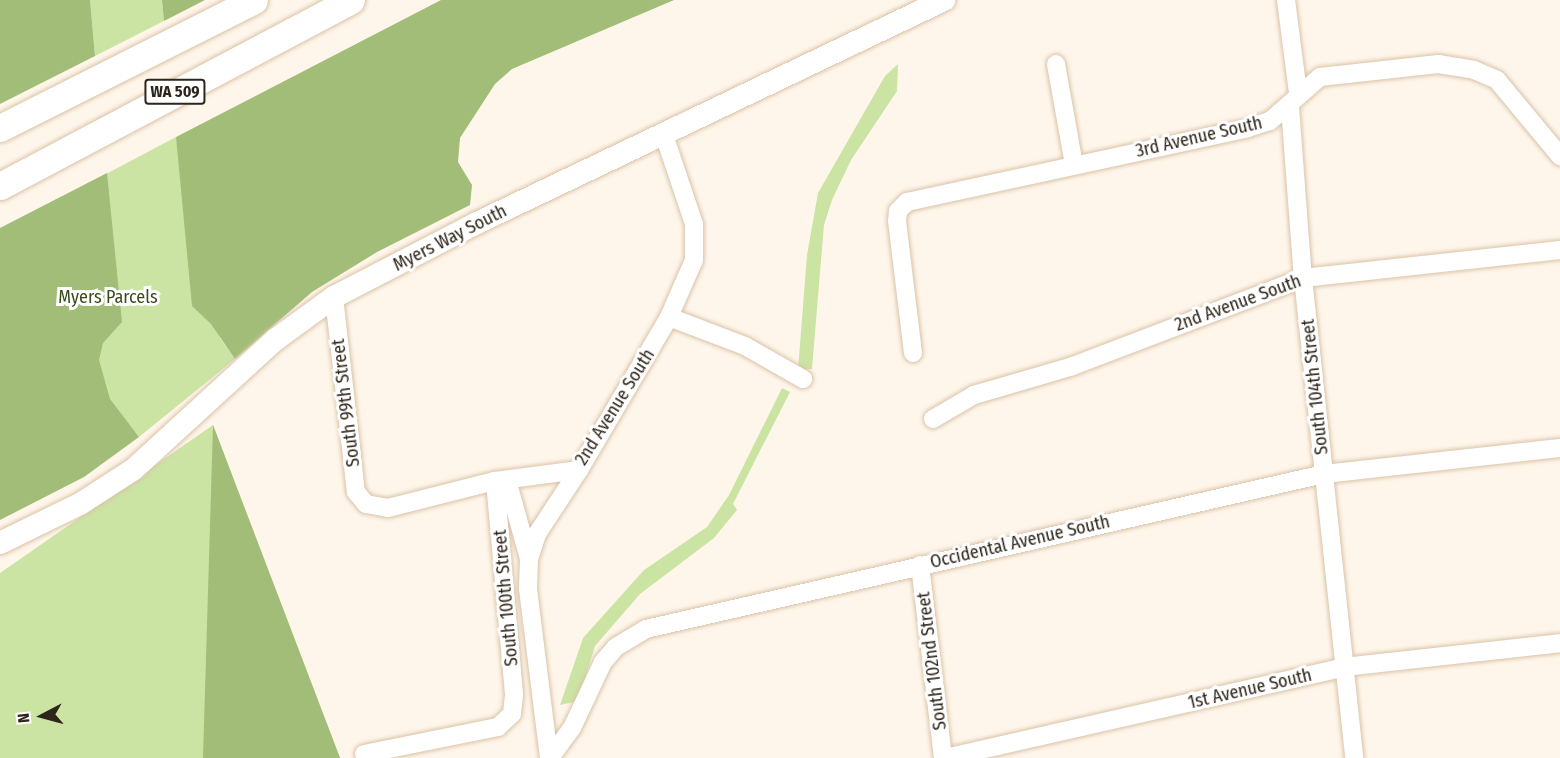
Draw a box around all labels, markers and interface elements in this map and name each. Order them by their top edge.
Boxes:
road number: WA 509 [144,79,207,105]
street label: 3rd Avenue South [1134,112,1264,162]
street label: Myers Way South [390,200,510,276]
street label: 2nd Avenue South [1172,270,1304,336]
park label: Myers Parcels [58,286,158,308]
street label: South 104th Street [1297,318,1333,456]
street label: South 99th Street [327,338,365,468]
street label: 2nd Avenue South [571,345,659,469]
street label: Occidental Avenue South [928,511,1112,573]
street label: South 100th Street [489,529,523,667]
street label: South 102nd Street [913,591,951,731]
street label: 1st Avenue South [1186,664,1314,714]
north arrow [12,686,72,746]
text: N [14,712,34,724]

